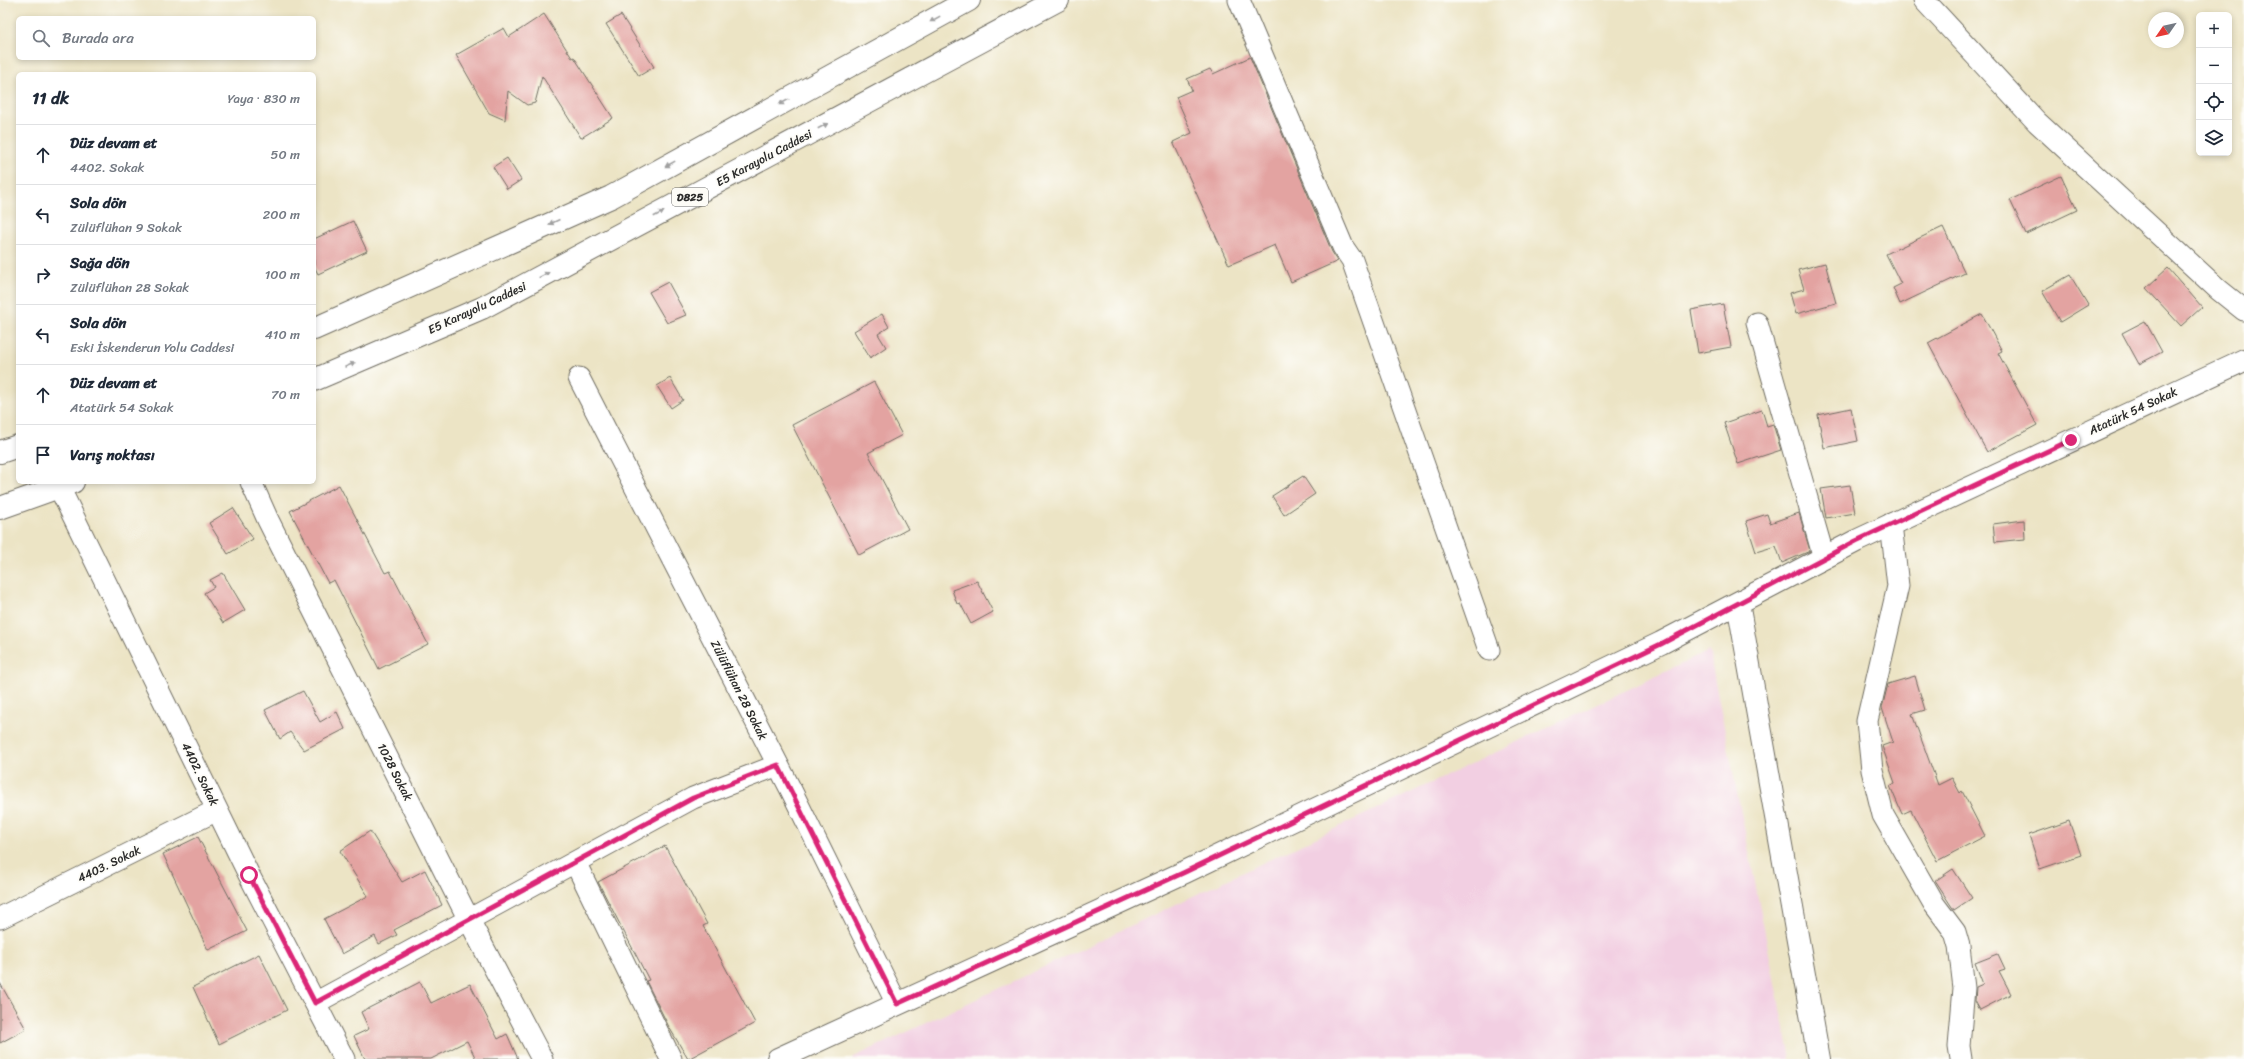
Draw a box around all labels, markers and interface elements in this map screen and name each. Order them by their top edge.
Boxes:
north arrow [2148,12,2184,48]
map controls [2196,12,2232,156]
button: + [2196,12,2232,48]
one-way arrow [929,15,940,22]
search box [16,16,316,60]
text: Burada ara [62,25,134,51]
icon: search [30,27,52,49]
button: − [2196,48,2232,84]
text: 11 dk [32,83,69,113]
button: locate [2196,84,2232,120]
text: Yaya · 830 m [228,87,300,110]
one-way arrow [778,98,790,105]
button: layers [2196,120,2232,156]
street label: E5 Karayolu Caddesi [712,123,817,193]
one-way arrow [817,123,828,129]
text: Düz devam et [70,130,157,156]
text: 50 m [270,143,300,166]
icon: ahead [32,144,54,166]
text: 4402. Sokak [70,156,144,179]
one-way arrow [664,161,676,168]
road number: D825 [672,188,708,206]
text: Sola dön [70,190,126,216]
text: 200 m [263,203,300,226]
icon: left [32,204,54,226]
one-way arrow [653,210,664,217]
text: Zülüflühan 9 Sokak [70,216,182,239]
one-way arrow [548,219,559,225]
text: Sağa dön [70,250,130,276]
text: 100 m [265,263,300,286]
icon: right [32,264,54,286]
one-way arrow [538,272,550,278]
street label: E5 Karayolu Caddesi [424,275,531,341]
text: Zülüflühan 28 Sokak [70,276,189,299]
text: Sola dön [70,310,126,336]
text: 410 m [265,323,300,346]
icon: left [32,324,54,346]
text: Eski İskenderun Yolu Caddesi [70,336,234,359]
one-way arrow [344,362,355,368]
text: Düz devam et [70,370,157,396]
street label: Atatürk 54 Sokak [2084,381,2182,442]
text: 70 m [271,383,300,406]
icon: ahead [32,384,54,406]
text: Atatürk 54 Sokak [70,396,174,419]
route end [2062,431,2080,449]
text: Varış noktası [70,442,155,468]
icon: arrive [32,444,54,466]
street label: Zülüflühan 28 Sokak [704,636,774,745]
street label: 4402. Sokak [175,738,225,810]
street label: 1028 Sokak [371,739,419,805]
street label: 4403. Sokak [73,839,145,889]
route start [240,866,258,884]

